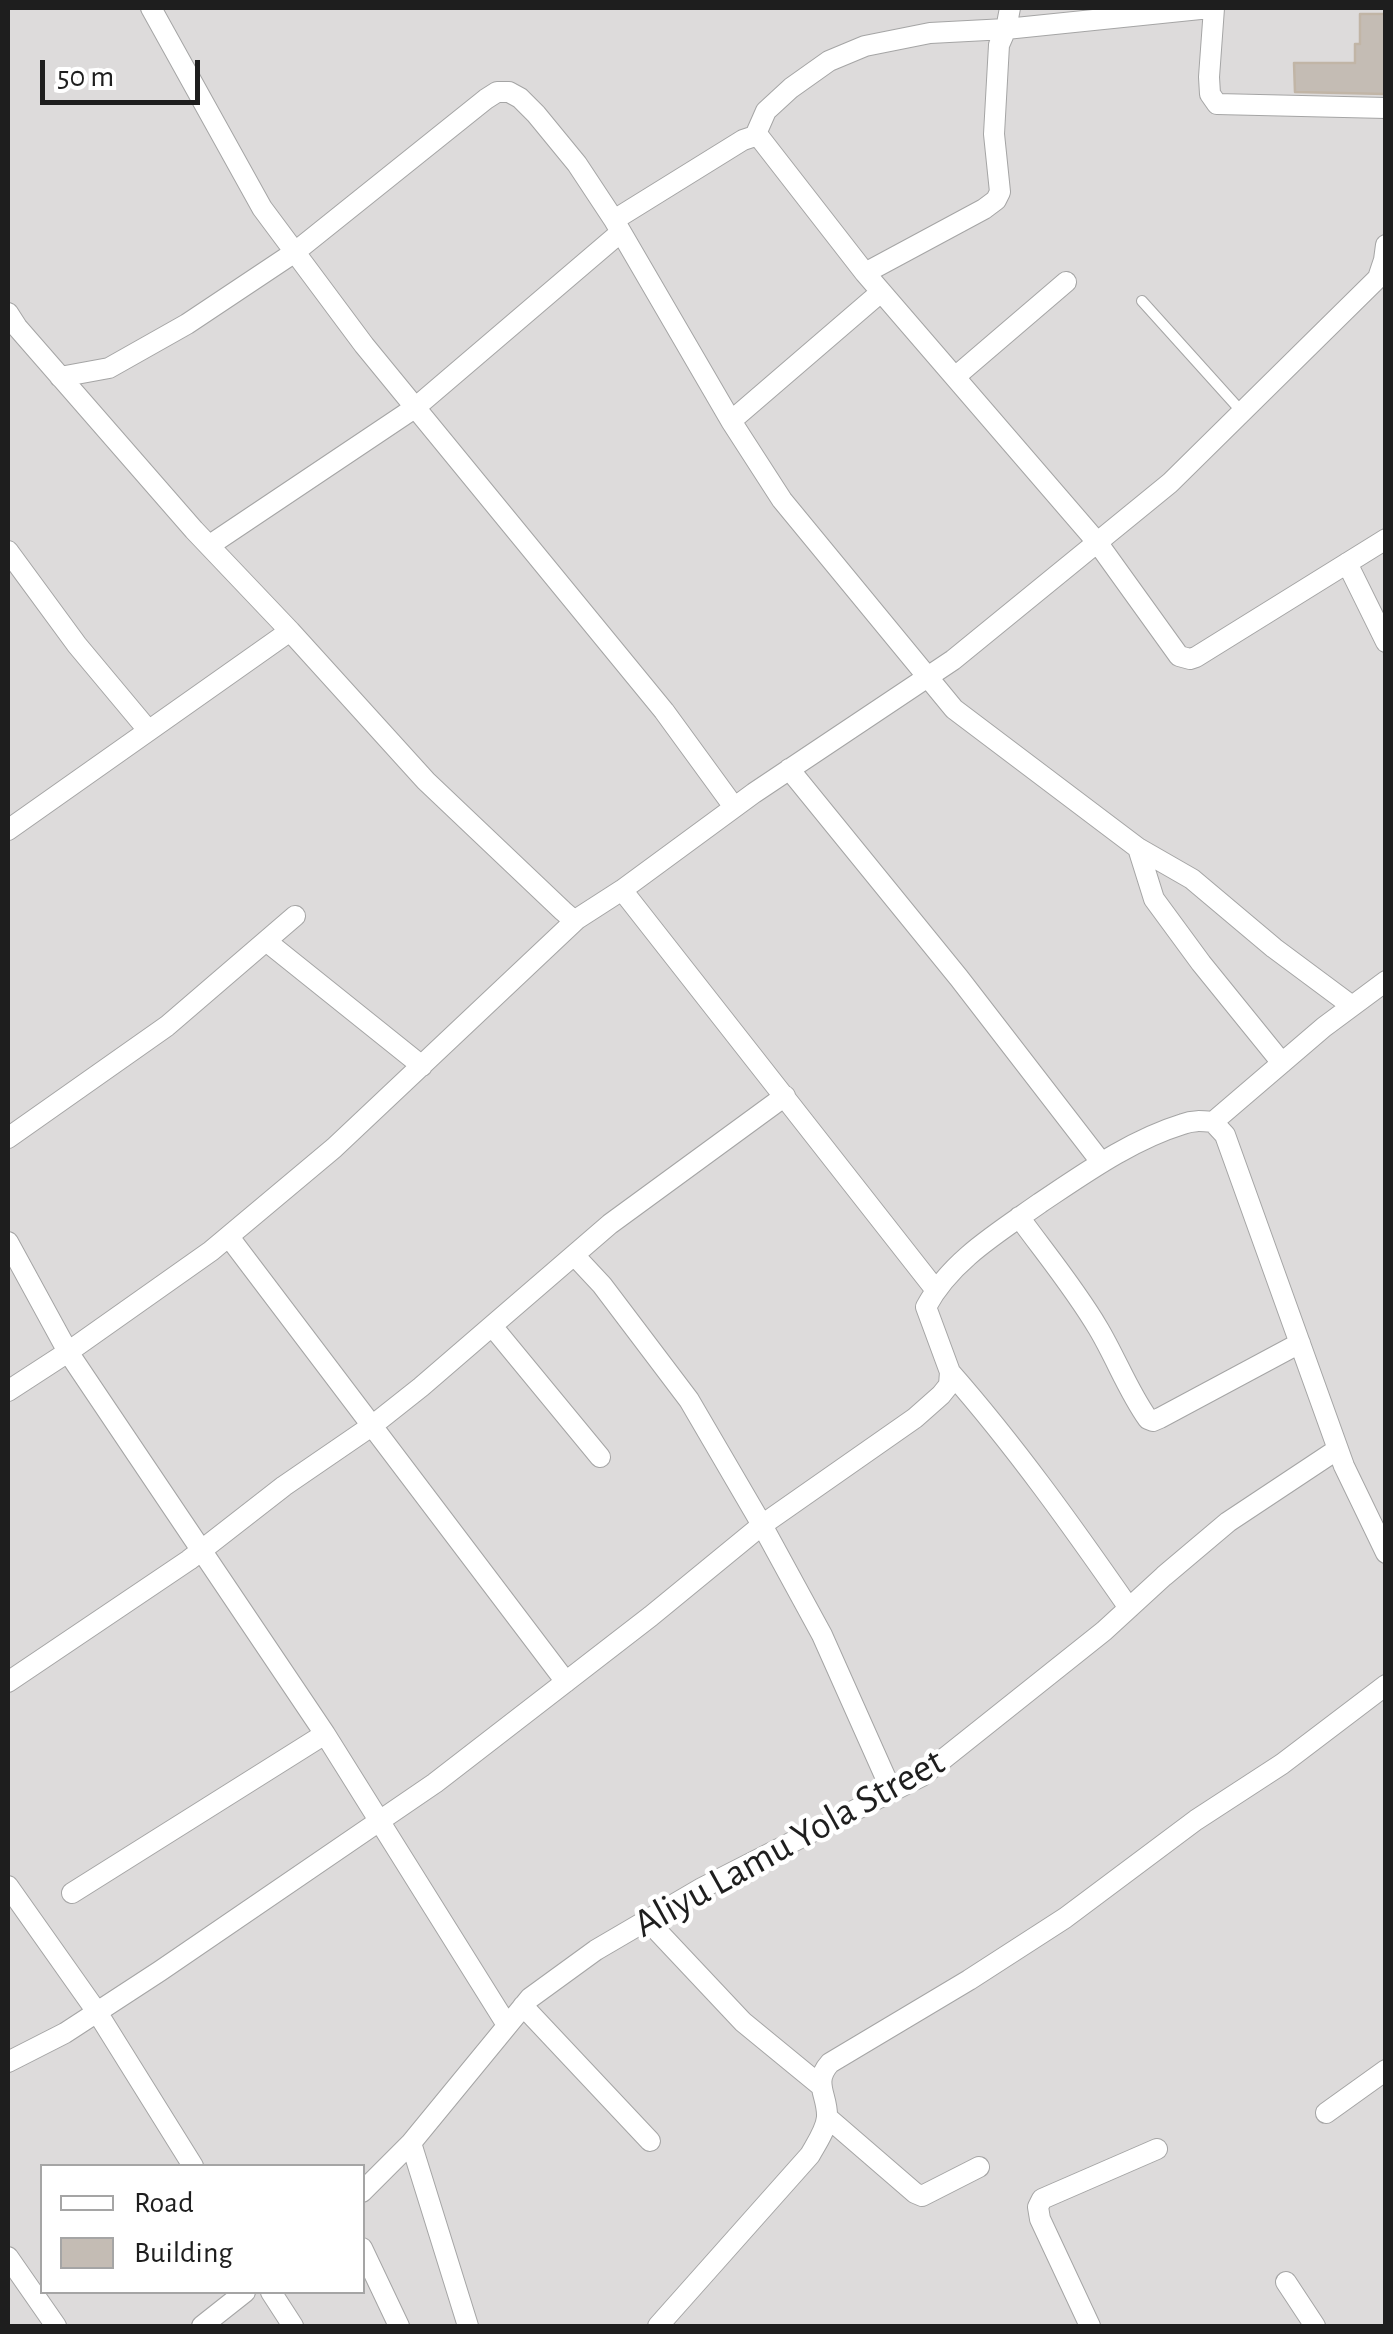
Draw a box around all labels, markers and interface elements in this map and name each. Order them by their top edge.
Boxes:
scale bar [45,40,205,102]
text: 50 m [57,62,114,92]
street label: Aliyu Lamu Yola Street [625,1738,953,1948]
legend [40,2164,365,2294]
text: Road [134,2188,194,2218]
text: Building [134,2238,233,2268]

